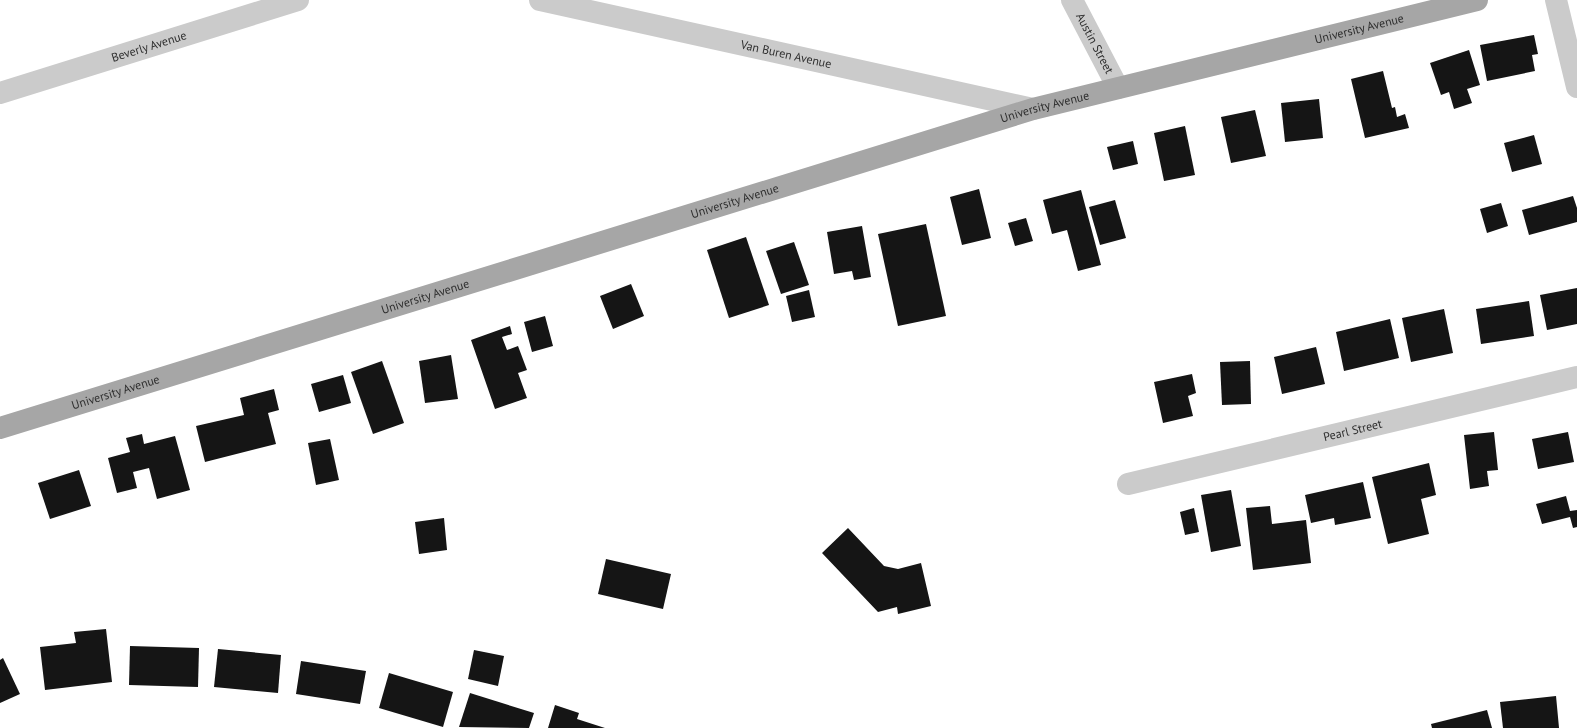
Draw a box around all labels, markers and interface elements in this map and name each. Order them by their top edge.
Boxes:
street label: Austin Street [1073,10,1117,76]
street label: University Avenue [1313,10,1405,47]
street label: Beverly Avenue [109,27,188,65]
street label: Van Buren Avenue [738,36,833,71]
street label: University Avenue [998,88,1091,126]
street label: University Avenue [689,180,780,221]
street label: University Avenue [379,276,471,317]
street label: University Avenue [70,371,161,412]
street label: Pearl Street [1322,416,1383,444]

